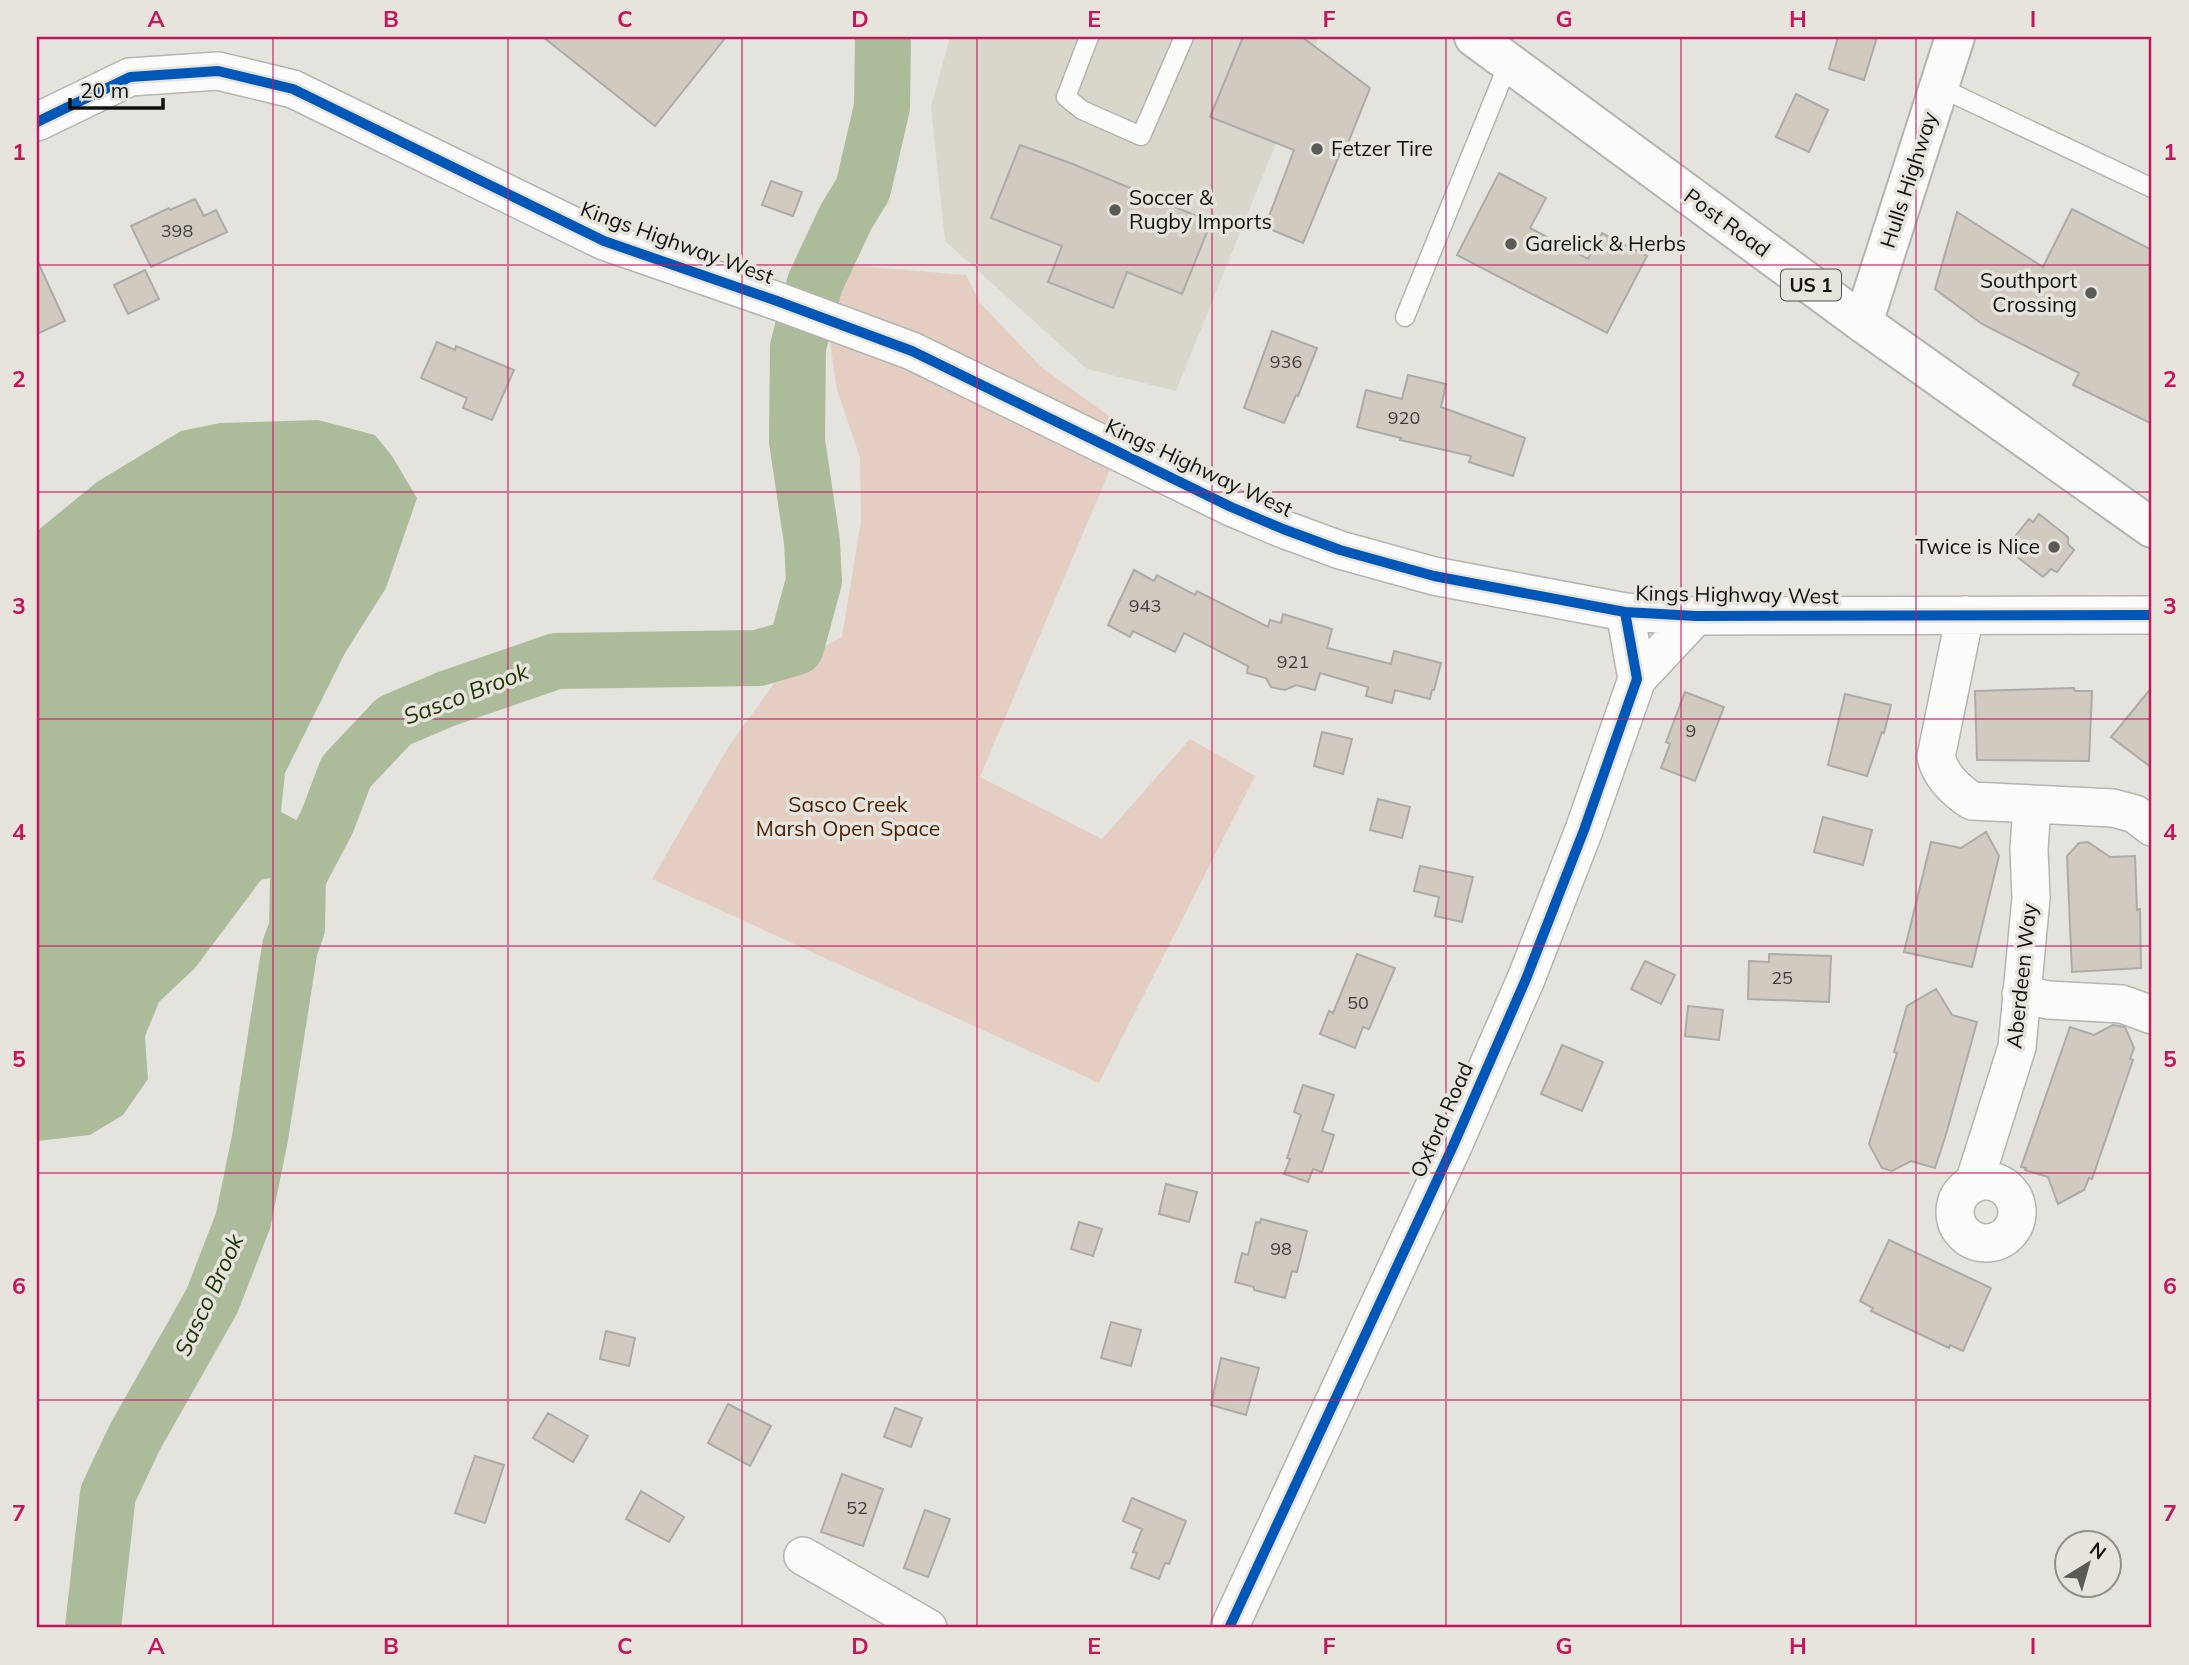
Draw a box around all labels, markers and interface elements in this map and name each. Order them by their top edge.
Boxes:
text: A [147,4,165,33]
text: B [383,4,399,33]
text: C [617,4,633,33]
text: D [851,4,869,33]
text: E [1087,4,1101,33]
text: F [1322,4,1336,33]
text: G [1555,4,1573,33]
text: H [1789,4,1807,33]
text: I [2030,4,2036,33]
scale bar [70,66,163,110]
text: 20 m [80,77,129,103]
street label: Hulls Highway [1874,108,1942,251]
place label: Fetzer Tire [1331,135,1433,161]
text: 1 [12,137,26,166]
text: 1 [2163,137,2177,166]
marker: Fetzer Tire [1309,141,1325,157]
street label: Post Road [1680,182,1776,262]
place label: Soccer & Rugby Imports [1129,184,1272,234]
street label: Kings Highway West [577,195,777,289]
marker: Soccer & Rugby Imports [1107,202,1123,218]
house number: 398 [161,219,193,242]
place label: Garelick & Herbs [1525,230,1686,256]
marker: Garelick & Herbs [1503,236,1519,252]
place label: Southport Crossing [1980,267,2077,317]
road number: US 1 [1781,270,1841,300]
marker: Southport Crossing [2083,285,2099,301]
house number: 936 [1270,350,1302,373]
text: 2 [12,364,26,393]
text: 2 [2163,364,2177,393]
house number: 920 [1388,406,1420,429]
street label: Kings Highway West [1102,412,1297,522]
place label: Twice is Nice [1915,533,2040,559]
marker: Twice is Nice [2046,539,2062,555]
street label: Kings Highway West [1635,579,1839,609]
text: 3 [12,591,26,620]
text: 3 [2163,591,2177,620]
house number: 943 [1129,594,1161,617]
house number: 921 [1277,650,1309,673]
water label: Sasco Brook [399,656,534,731]
house number: 9 [1686,719,1696,742]
park label: Sasco Creek Marsh Open Space [756,791,940,841]
text: 4 [12,817,26,846]
text: 4 [2163,817,2177,846]
street label: Aberdeen Way [2000,902,2042,1050]
house number: 25 [1771,966,1793,989]
house number: 50 [1347,991,1369,1014]
text: 5 [12,1044,26,1073]
text: 5 [2163,1044,2177,1073]
street label: Oxford Road [1404,1058,1478,1181]
water label: Sasco Brook [168,1228,250,1361]
house number: 98 [1270,1237,1292,1260]
text: 6 [12,1271,26,1300]
text: 6 [2163,1271,2177,1300]
house number: 52 [846,1496,868,1519]
text: 7 [12,1498,26,1527]
text: 7 [2163,1498,2177,1527]
north arrow [2052,1528,2122,1598]
text: N [2085,1537,2111,1564]
text: A [147,1631,165,1660]
text: B [383,1631,399,1660]
text: C [617,1631,633,1660]
text: D [851,1631,869,1660]
text: E [1087,1631,1101,1660]
text: F [1322,1631,1336,1660]
text: G [1555,1631,1573,1660]
text: H [1789,1631,1807,1660]
text: I [2030,1631,2036,1660]

